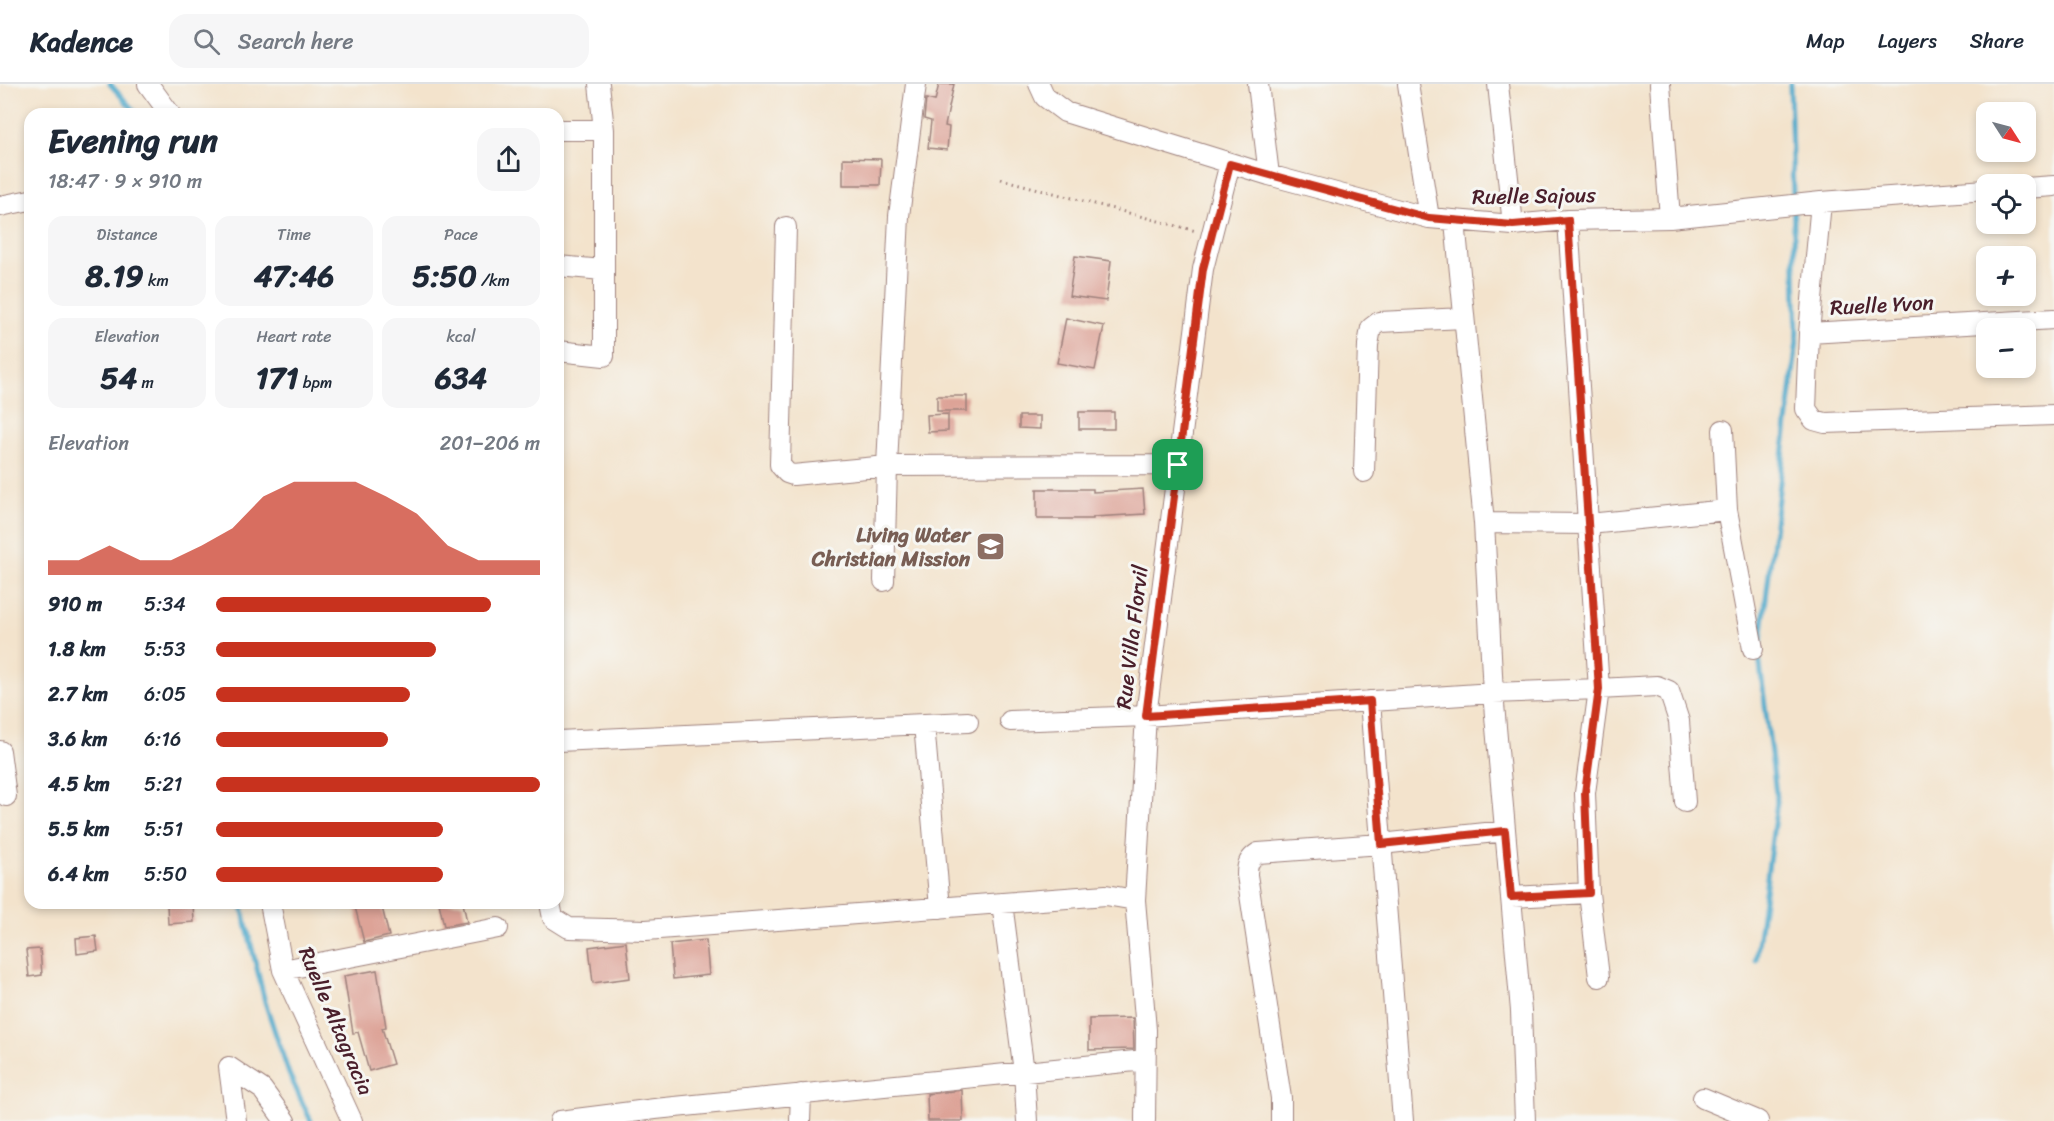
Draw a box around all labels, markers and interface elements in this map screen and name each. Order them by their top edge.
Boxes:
search box [169,14,589,68]
text: Kadence [30,17,133,66]
text: Search here [238,22,354,61]
text: Map [1806,22,1845,60]
text: Layers [1878,22,1937,60]
text: Share [1970,22,2024,60]
icon: search [190,25,223,58]
north arrow [1976,102,2036,162]
map controls [1976,102,2036,378]
text: Evening run [48,112,218,170]
button: share [477,128,540,191]
text: 18:47 · 9 × 910 m [48,164,202,199]
button: locate [1976,174,2036,234]
street label: Ruelle Sajous [1472,176,1597,216]
text: Distance [97,220,157,249]
text: Time [277,220,311,249]
text: Pace [444,220,478,249]
button: + [1976,246,2036,306]
text: 8.19 [85,249,144,303]
text: 47:46 [254,249,334,303]
text: 5:50 [412,249,477,303]
text: km [144,266,169,295]
text: /km [477,266,510,295]
street label: Ruelle Yvon [1829,283,1935,327]
button: − [1976,318,2036,378]
text: Elevation [95,322,159,351]
text: Heart rate [256,322,332,351]
text: kcal [446,322,476,351]
text: 54 [100,351,137,405]
text: 171 [256,351,299,405]
text: 634 [435,351,487,405]
text: m [137,368,154,397]
text: bpm [299,368,332,397]
text: Elevation [48,426,129,461]
text: 201–206 m [440,426,540,461]
pin [1152,439,1203,490]
icon: arrive [1161,448,1194,481]
place label: Living Water Christian Mission [811,516,972,578]
school or university icon: Living Water Christian Mission [975,531,1007,563]
street label: Rue Villa Florvil [1104,562,1160,711]
text: 910 m [48,587,102,622]
text: 5:34 [144,587,186,622]
text: 1.8 km [48,632,106,667]
text: 5:53 [144,632,185,667]
text: 2.7 km [48,677,108,712]
text: 6:05 [144,677,186,712]
text: 3.6 km [48,722,108,757]
text: 6:16 [144,722,181,757]
text: 4.5 km [48,767,110,802]
text: 5:21 [144,767,182,802]
text: 5.5 km [48,812,110,847]
text: 5:51 [144,812,183,847]
text: 6.4 km [48,857,109,892]
text: 5:50 [144,857,187,892]
street label: Ruelle Altagracia [288,941,385,1102]

